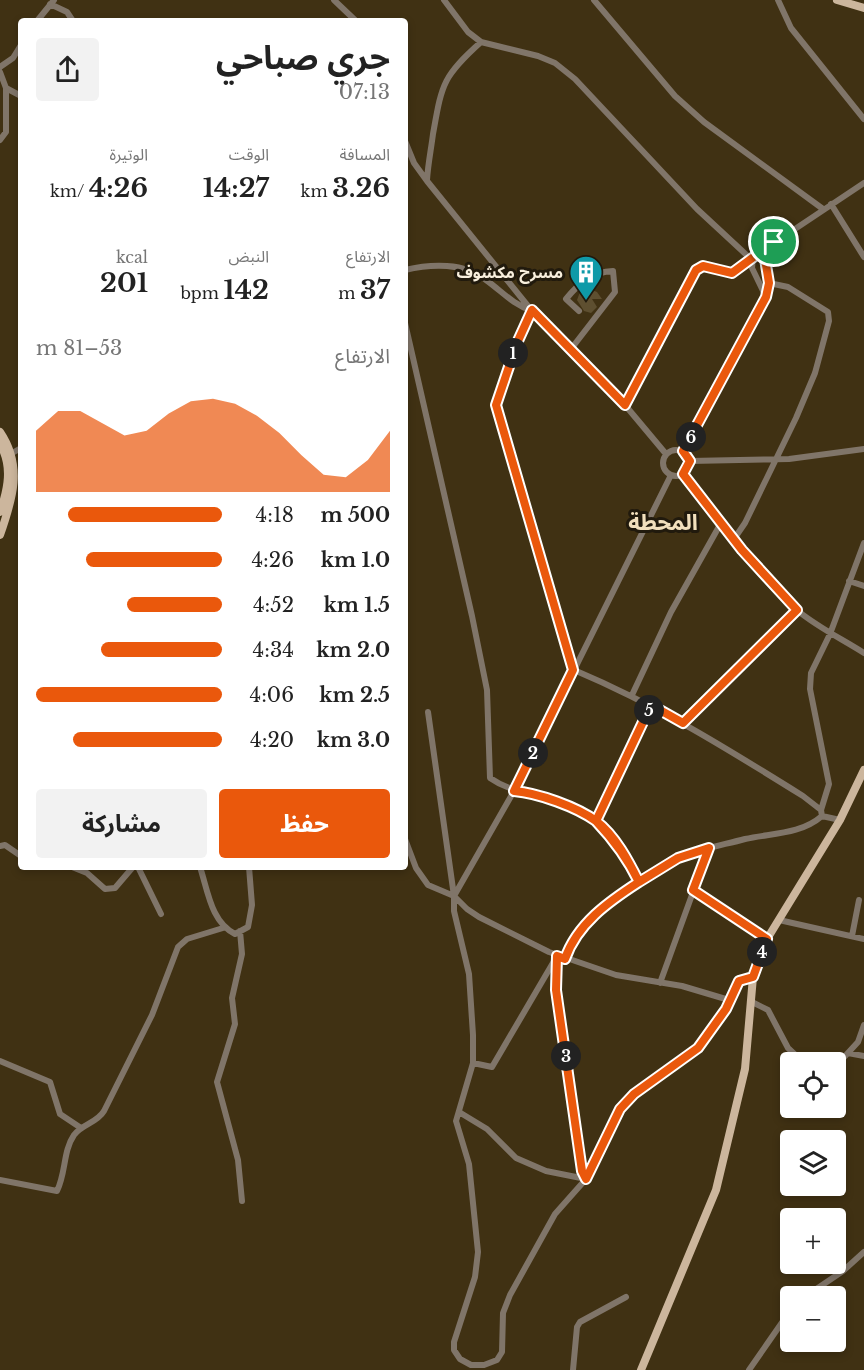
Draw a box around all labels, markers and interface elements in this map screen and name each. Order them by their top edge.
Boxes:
text: جري صباحي [216,37,390,78]
button: share [36,38,99,101]
text: 07:13 [339,80,390,104]
text: الوتيرة [110,144,148,164]
text: الوقت [229,144,269,164]
text: المسافة [340,144,390,164]
text: 4:26 [89,172,148,204]
text: 14:27 [203,172,269,204]
text: 3.26 [332,172,390,204]
text: /km [50,181,89,201]
text: km [301,181,332,201]
pin [748,216,799,267]
icon: arrive [757,225,790,258]
text: النبض [228,246,269,266]
text: الارتفاع [346,246,390,266]
text: kcal [116,247,148,267]
building icon: مسرح مكشوف [568,254,604,301]
place label: مسرح مكشوف [456,262,563,284]
text: 201 [100,267,148,299]
text: 142 [223,274,269,306]
text: 37 [360,274,390,306]
text: bpm [180,283,223,303]
text: m [338,283,360,303]
text: 53–81 m [36,336,122,360]
pin: 1 [498,338,528,368]
text: 1 [510,343,516,363]
text: الارتفاع [335,344,390,368]
pin: 6 [676,422,706,452]
text: 6 [686,427,696,447]
text: 4:18 [256,503,294,527]
text: 500 m [320,503,390,527]
district label: المحطة [628,509,698,536]
text: 4:26 [251,548,294,572]
text: 1.0 km [321,548,390,572]
text: 4:52 [253,593,294,617]
text: 1.5 km [323,593,390,617]
text: 4:34 [253,638,294,662]
text: 2.0 km [316,638,390,662]
text: 4:06 [249,683,294,707]
text: 2.5 km [319,683,390,707]
pin: 5 [634,695,664,725]
text: 5 [644,700,654,720]
text: 4:20 [250,728,294,752]
text: 3.0 km [317,728,390,752]
pin: 2 [518,738,548,768]
text: 2 [528,743,538,763]
button: مشاركة [36,789,207,858]
button: حفظ [219,789,390,858]
pin: 4 [747,937,777,967]
text: 4 [757,942,767,962]
pin: 3 [551,1041,581,1071]
text: 3 [561,1046,571,1066]
map controls [780,1052,846,1352]
button: locate [780,1052,846,1118]
button: layers [780,1130,846,1196]
button: + [780,1208,846,1274]
button: − [780,1286,846,1352]

